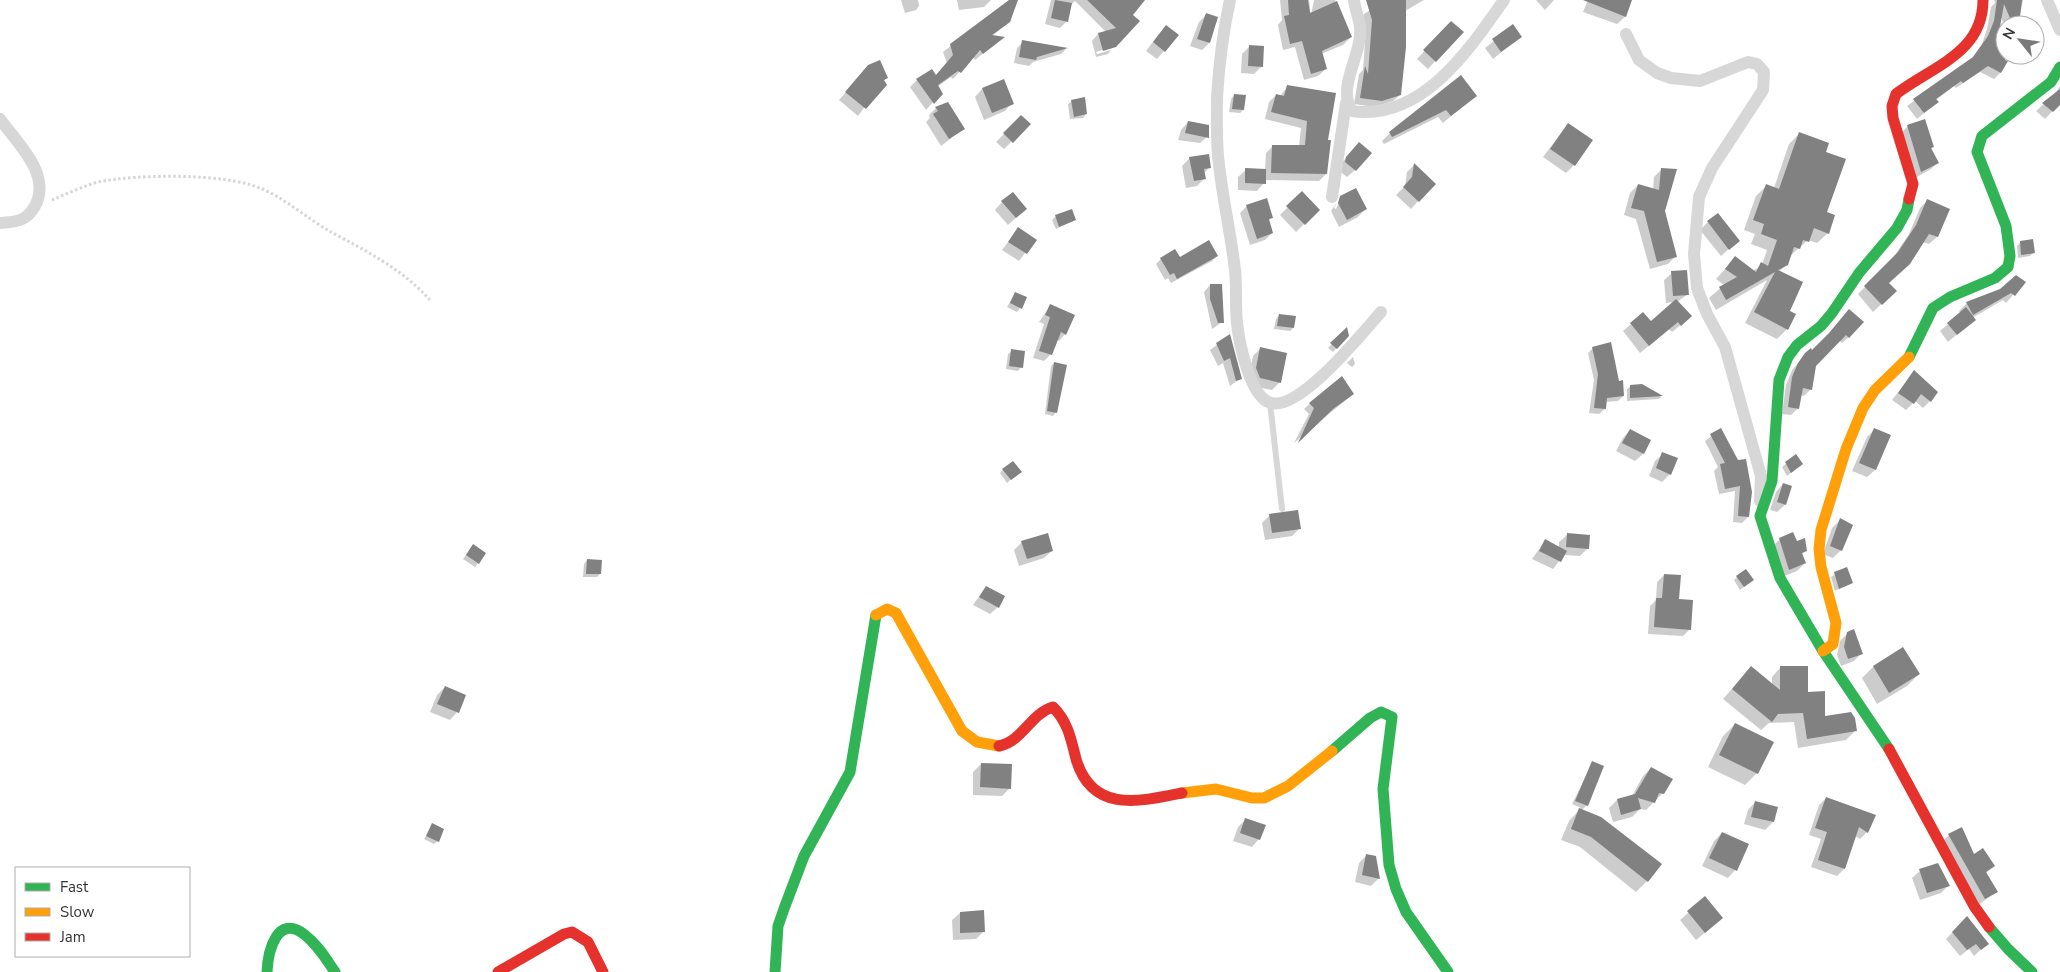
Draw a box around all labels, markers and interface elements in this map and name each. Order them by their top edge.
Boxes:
north arrow [1995,15,2045,65]
text: N [1998,24,2020,43]
legend [15,867,190,957]
text: Fast [60,877,89,897]
text: Slow [60,902,95,922]
text: Jam [59,927,86,947]

